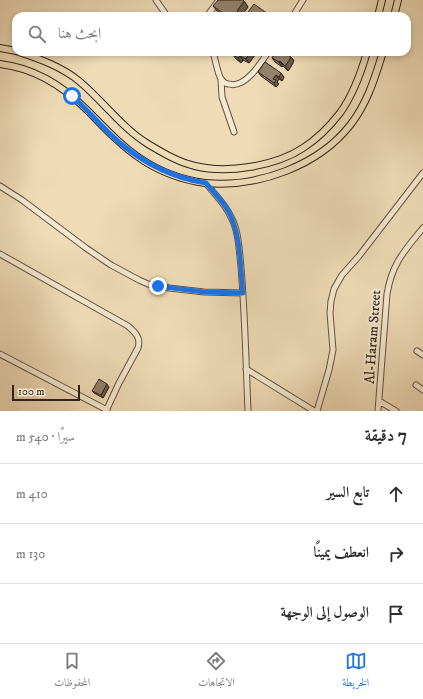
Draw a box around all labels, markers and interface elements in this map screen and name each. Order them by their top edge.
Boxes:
search box [12,12,411,56]
icon: search [26,23,48,45]
text: ابحث هنا [58,24,101,43]
route start [63,87,81,105]
route end [149,277,167,295]
street label: Al-Haram Street [361,289,385,385]
scale bar [12,383,80,402]
text: 100 m [18,385,44,399]
text: 7 دقيقة [365,425,407,447]
text: سيرًا · 540 m [16,429,75,445]
text: تابع السير [327,483,369,502]
icon: ahead [385,483,407,505]
text: 410 m [16,486,48,502]
text: انعطف يمينًا [314,543,369,562]
icon: right [385,543,407,565]
text: 130 m [16,546,45,562]
text: الوصول إلى الوجهة [280,603,369,622]
icon: arrive [385,603,407,625]
tab: المحفوظات [54,650,90,693]
tab: الاتجاهات [198,650,235,693]
tab: الخريطة [342,650,369,693]

